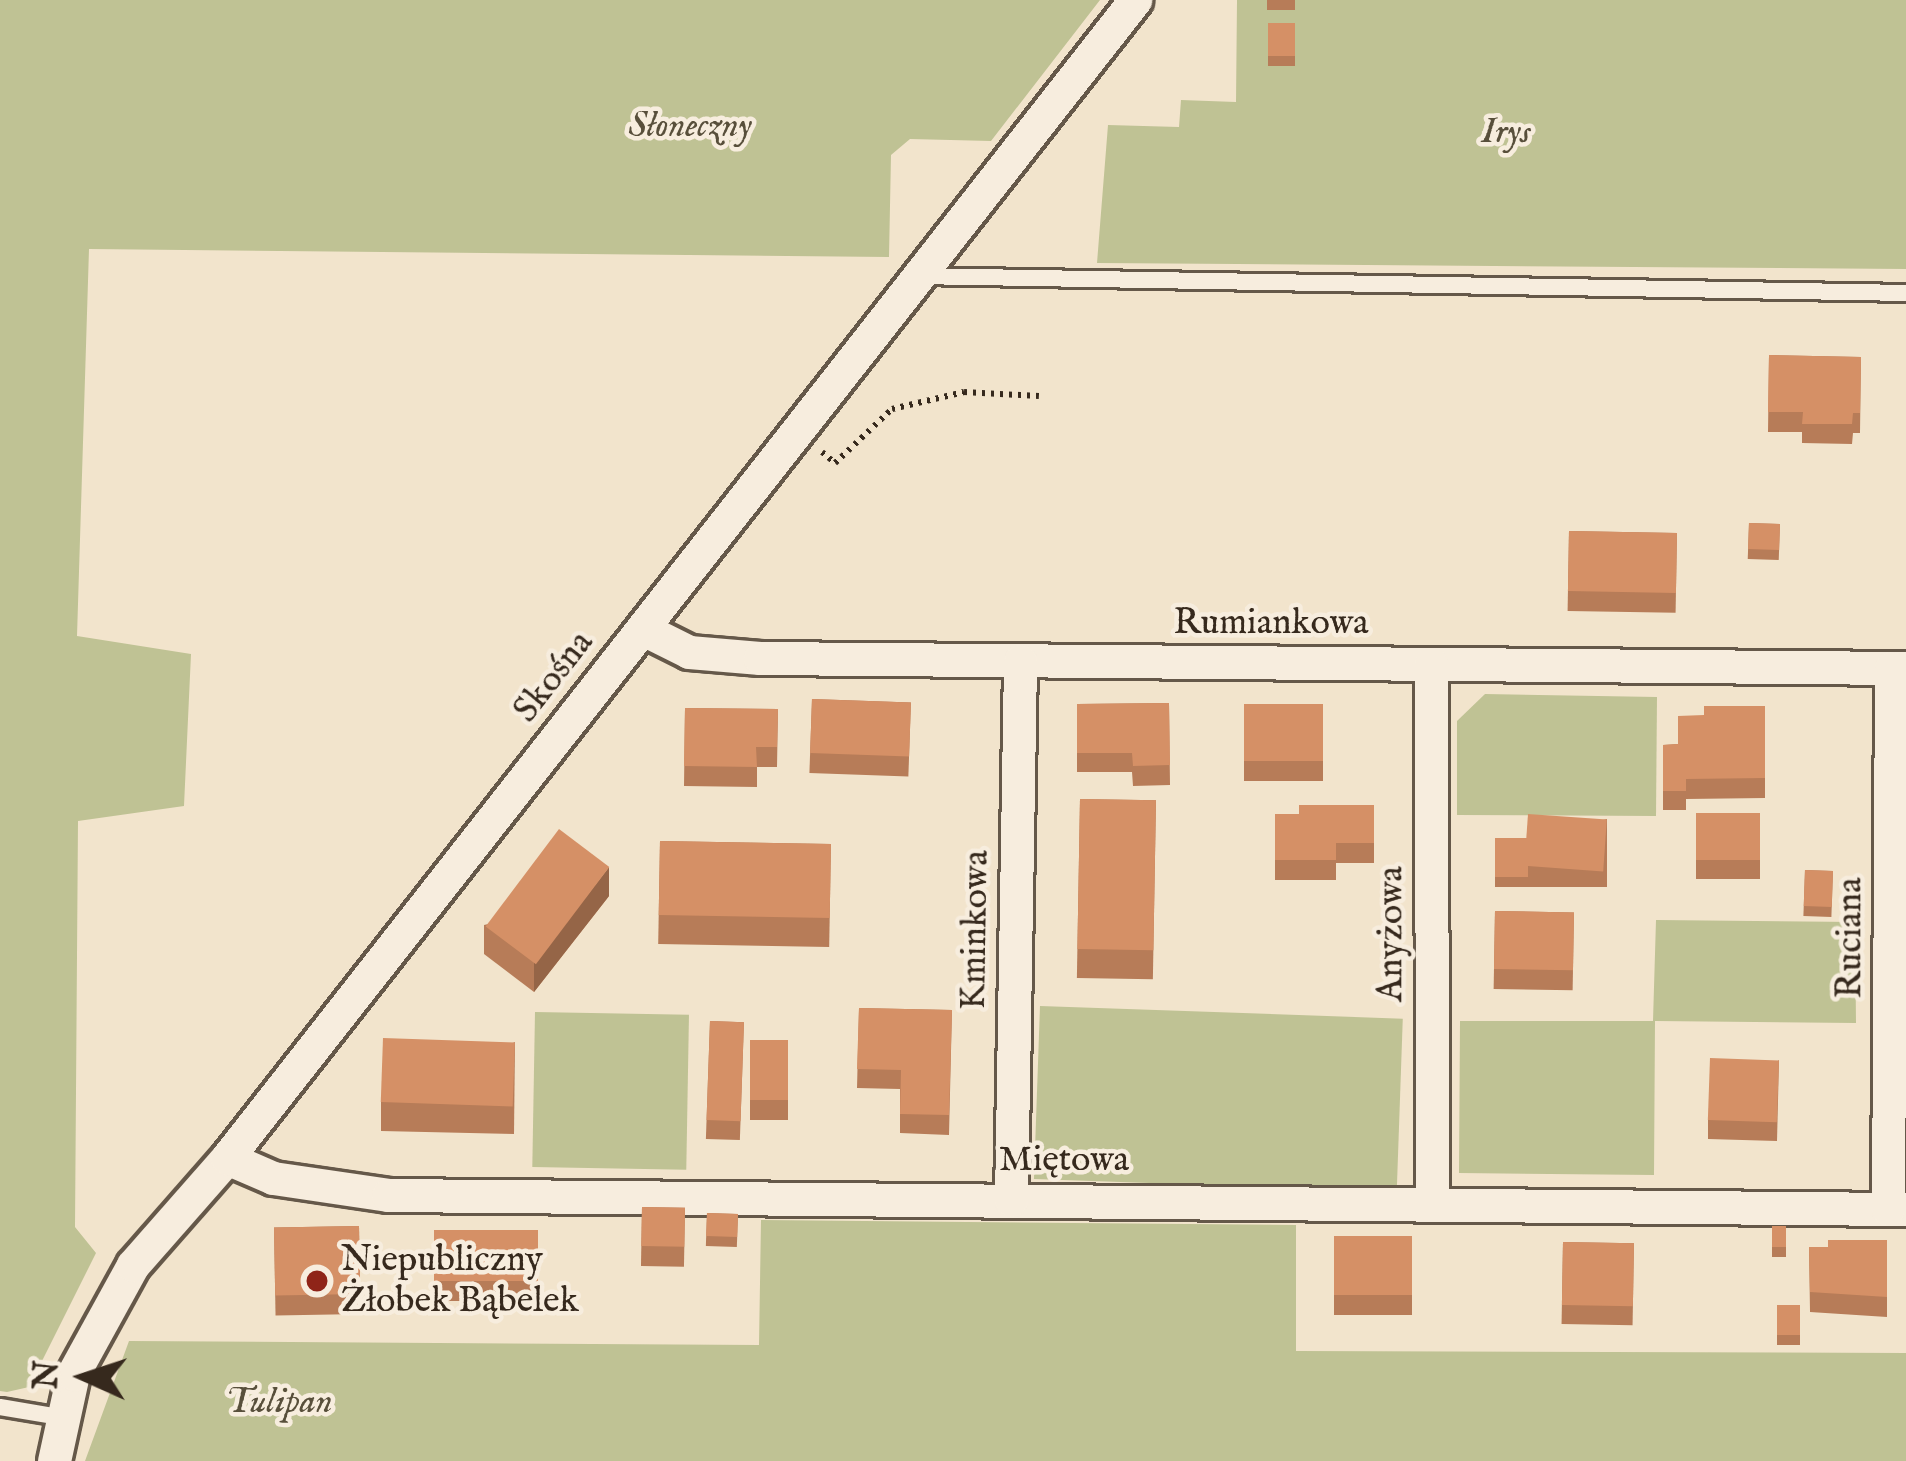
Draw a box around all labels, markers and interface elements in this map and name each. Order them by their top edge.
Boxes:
park label: Słoneczny [628,105,752,149]
park label: Irys [1481,111,1531,155]
street label: Rumiankowa [1173,602,1369,646]
street label: Skośna [505,623,603,731]
street label: Kminkowa [953,850,999,1010]
street label: Anyżowa [1370,866,1414,1002]
street label: Ruciana [1829,877,1873,999]
street label: Miętowa [999,1139,1129,1183]
place label: Niepubliczny Żłobek Bąbelek [341,1238,579,1323]
marker: Niepubliczny Żłobek Bąbelek [304,1268,330,1294]
north arrow [24,1317,144,1437]
text: N [26,1360,70,1390]
park label: Tulipan [225,1381,333,1425]

